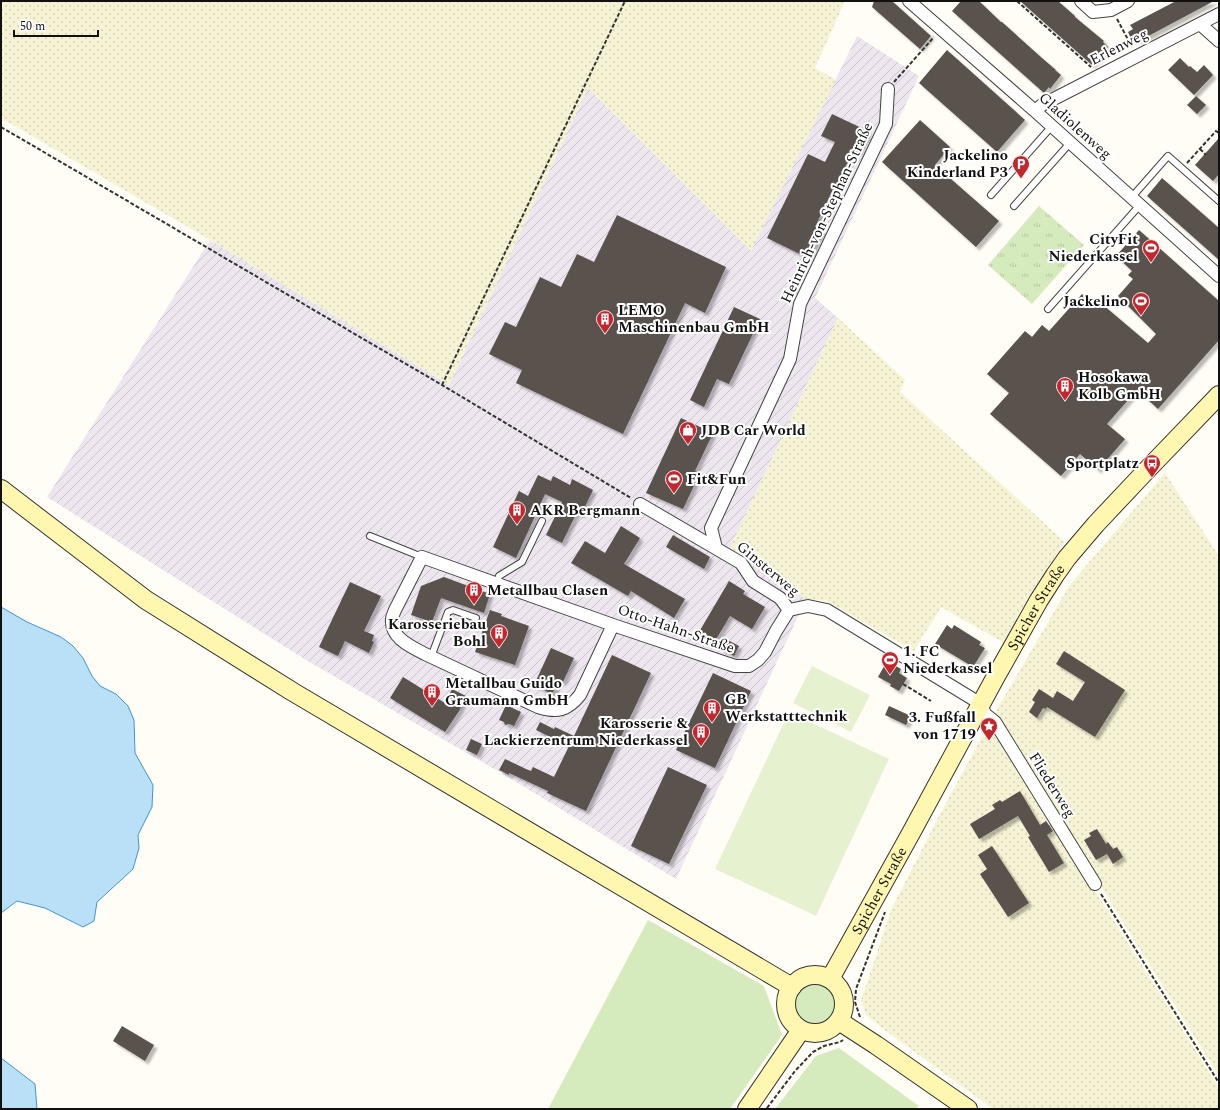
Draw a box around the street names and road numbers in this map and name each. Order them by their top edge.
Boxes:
street label: Erlenweg [1086,23,1152,71]
street label: Gladiolenweg [1033,87,1117,165]
street label: Heinrich-von-Stephan-Straße [775,119,879,307]
street label: Ginsterweg [731,536,805,602]
street label: Spicher Straße [1001,559,1071,655]
street label: Otto-Hahn-Straße [614,598,738,660]
street label: Fliederweg [1023,748,1081,822]
street label: Spicher Straße [845,842,913,939]

